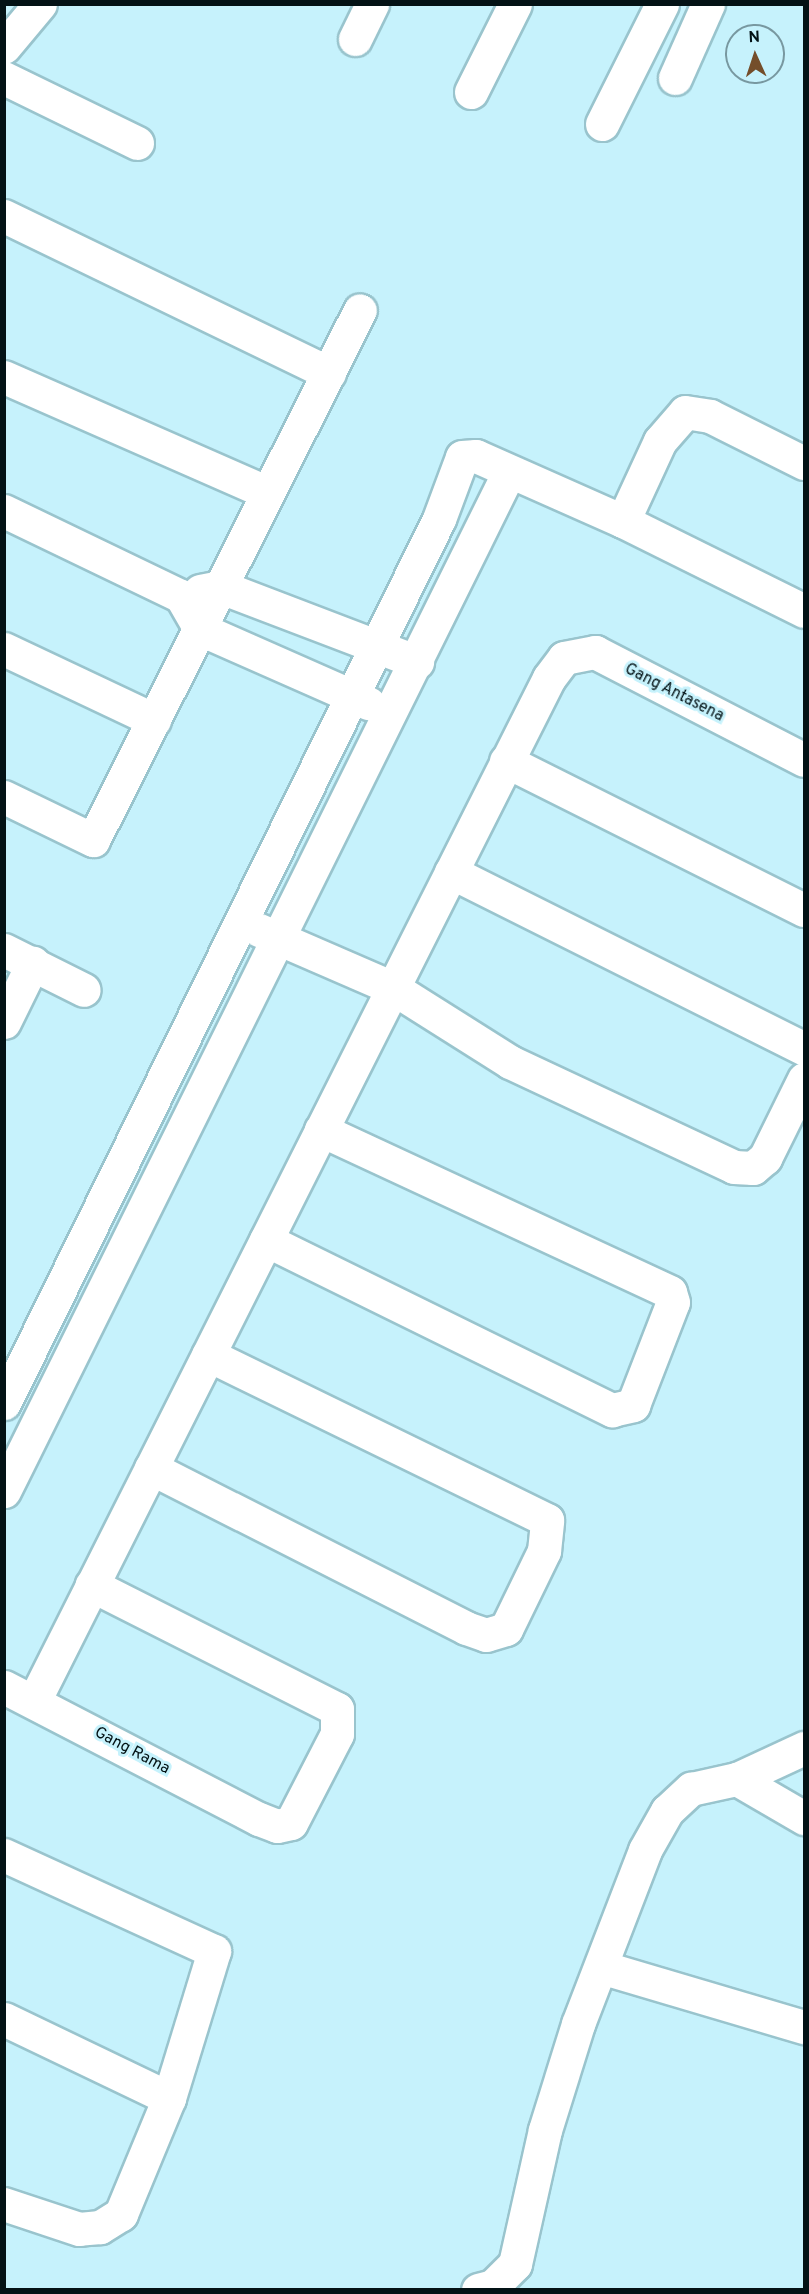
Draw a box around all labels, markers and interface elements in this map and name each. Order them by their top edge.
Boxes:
north arrow [725,24,785,84]
text: N [748,28,760,48]
street label: Gang Antasena [621,660,727,726]
street label: Gang Rama [91,1723,173,1779]

